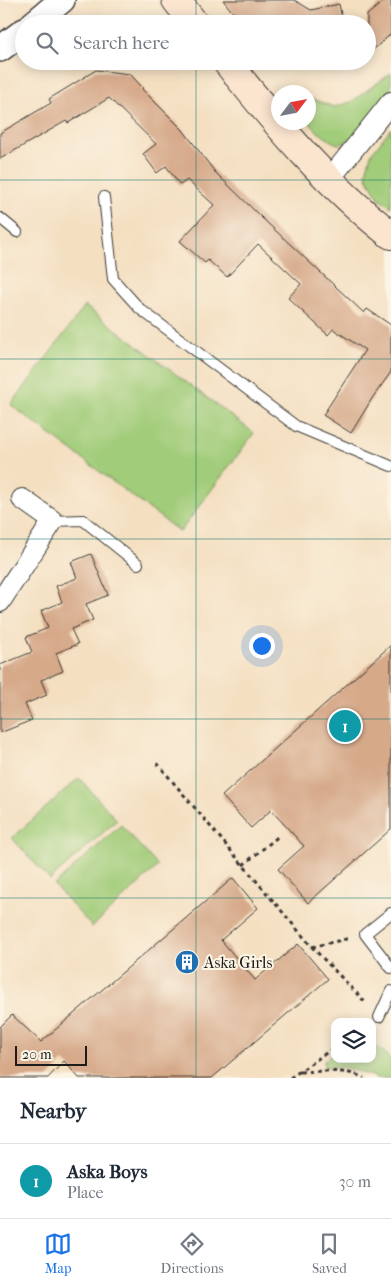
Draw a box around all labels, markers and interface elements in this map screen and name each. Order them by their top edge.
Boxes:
search box [15,15,376,70]
icon: search [33,29,61,57]
text: Search here [73,32,169,54]
north arrow [271,85,316,130]
your location [249,633,275,659]
pin: 1 [329,707,361,745]
building icon: Aska Girls [174,949,200,975]
place label: Aska Girls [203,953,272,972]
map controls [331,1018,376,1063]
button: layers [331,1018,376,1063]
scale bar [15,1043,88,1066]
text: 20 m [22,1046,52,1063]
text: Nearby [20,1099,86,1123]
text: Aska Boys [67,1161,147,1183]
text: 1 [33,1172,39,1191]
text: 30 m [339,1172,371,1191]
text: Place [67,1183,103,1202]
tab: Map [44,1230,72,1277]
tab: Directions [161,1230,224,1277]
tab: Saved [312,1230,347,1277]

